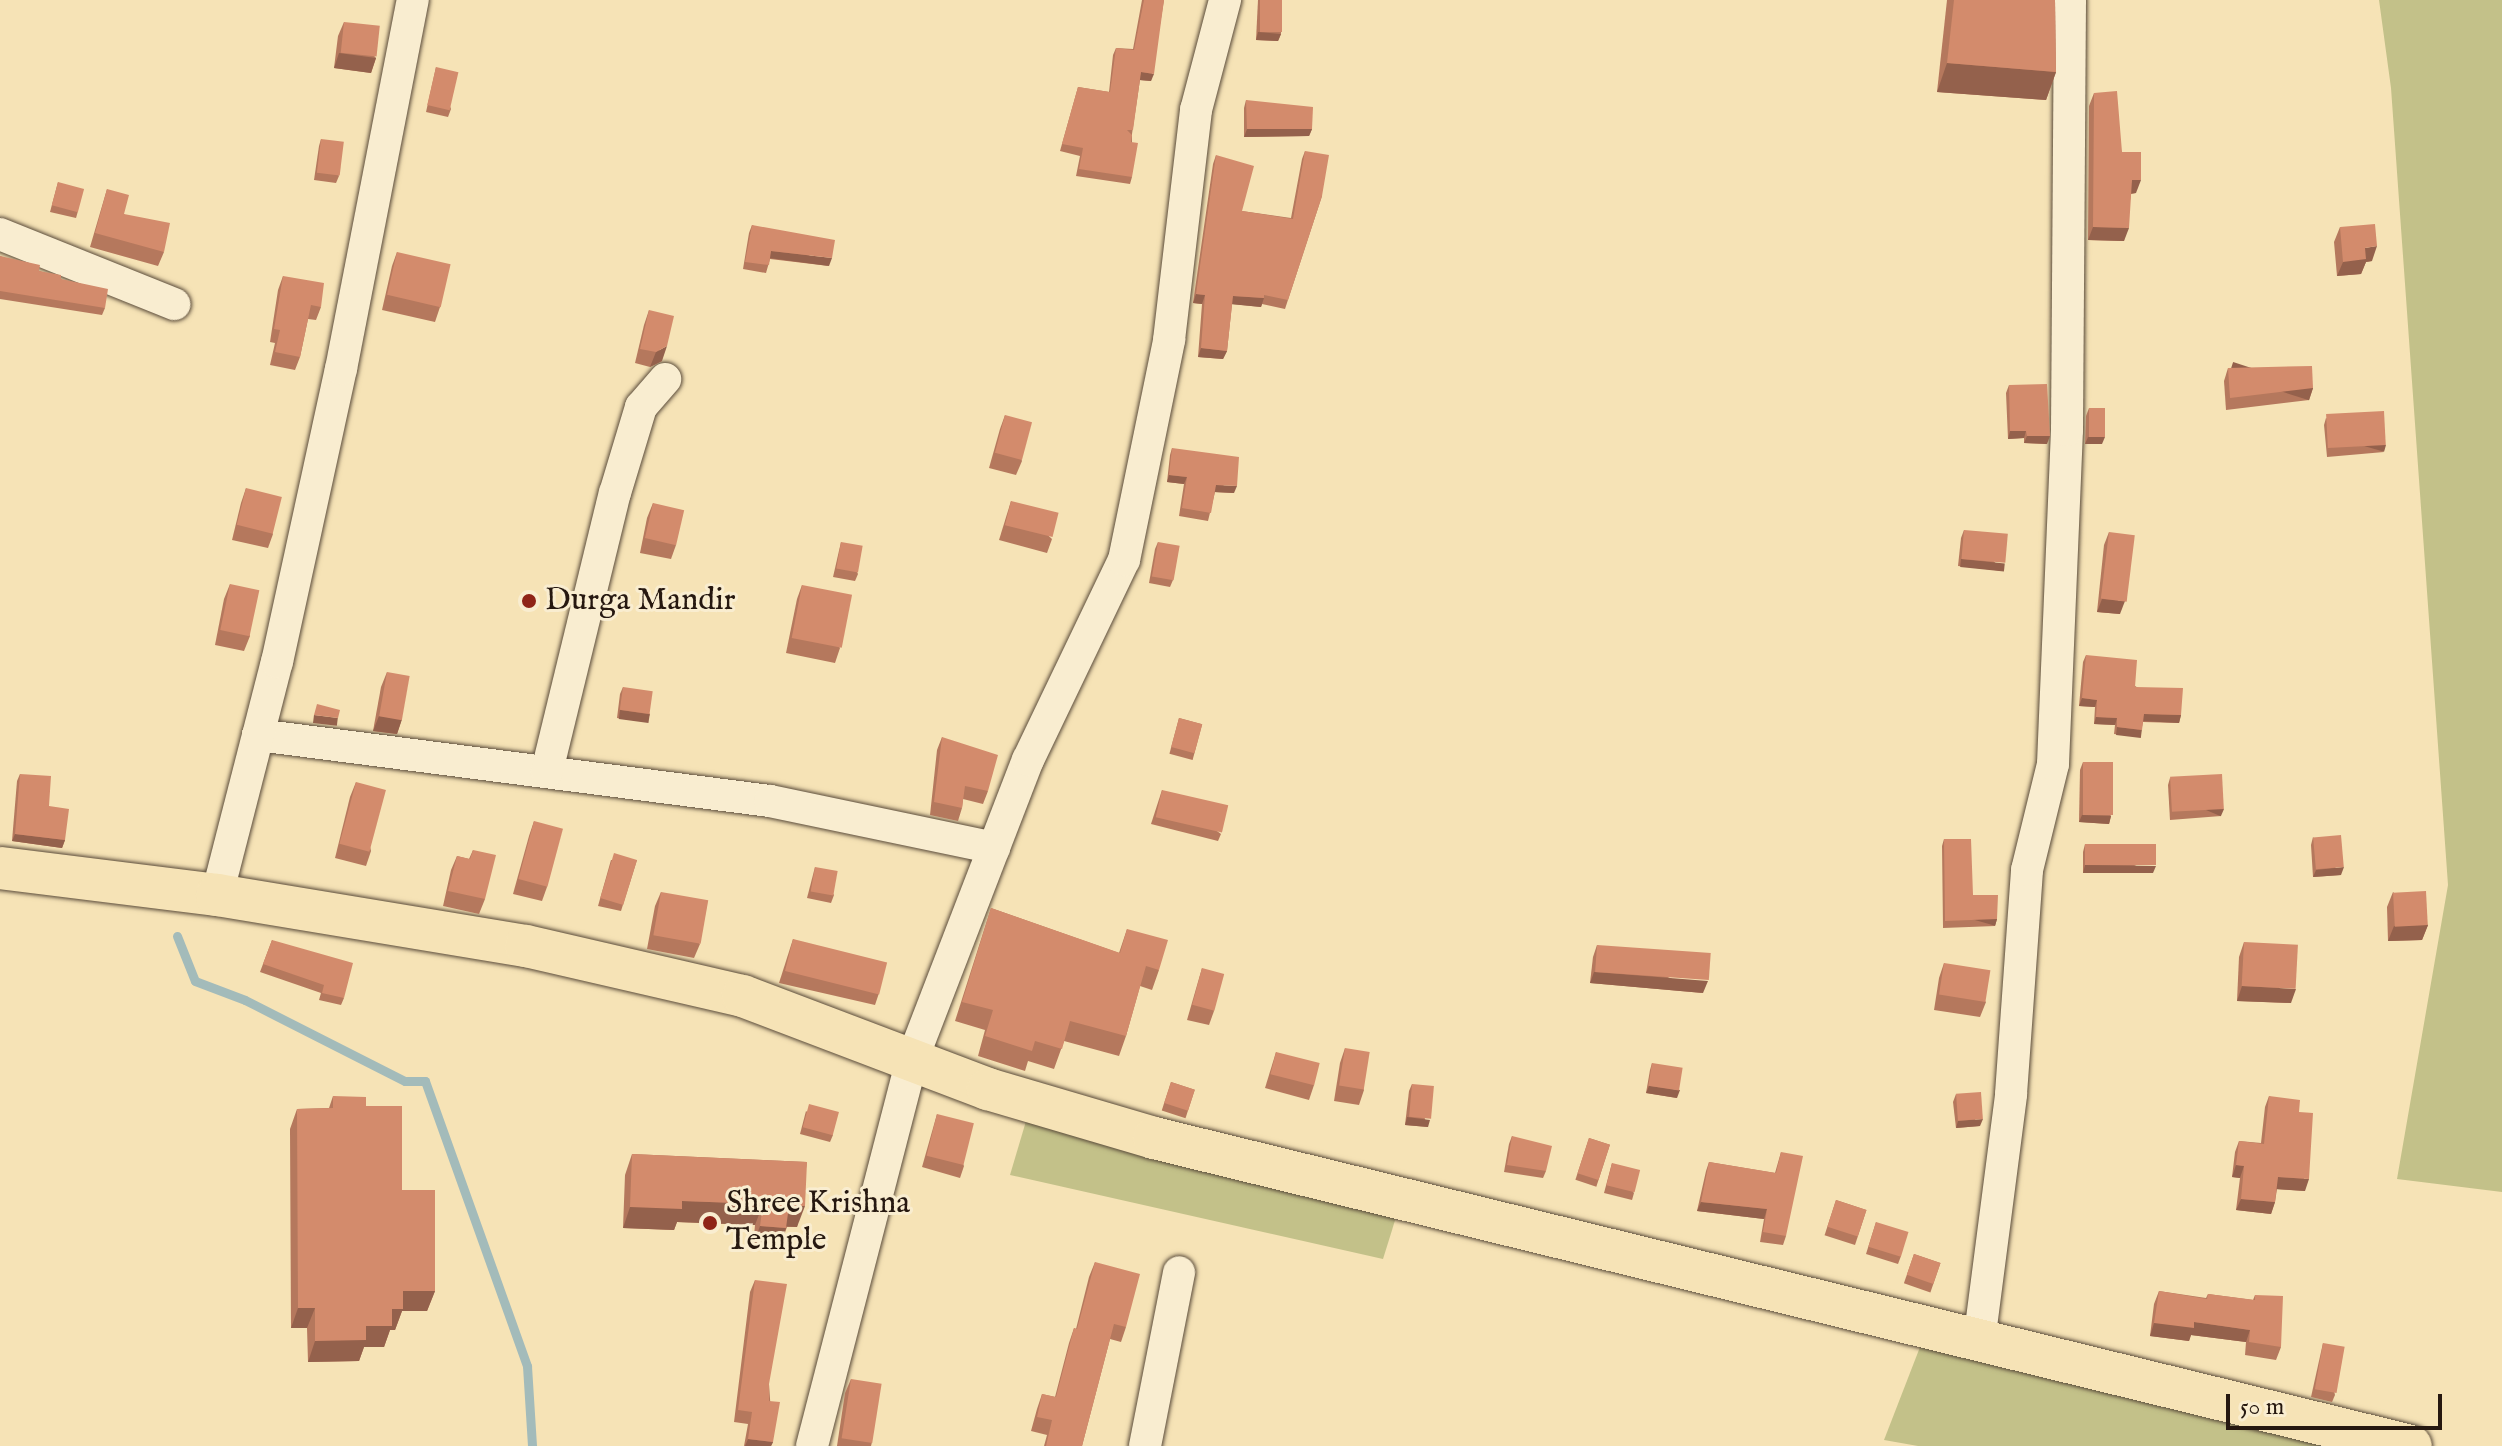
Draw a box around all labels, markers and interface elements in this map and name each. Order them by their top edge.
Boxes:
place label: Durga Mandir [545,582,736,620]
marker: Durga Mandir [520,592,538,610]
place label: Shree Krishna Temple [726,1186,910,1261]
marker: Shree Krishna Temple [701,1214,719,1232]
scale bar [2230,1378,2446,1428]
text: 50 m [2240,1392,2284,1423]

